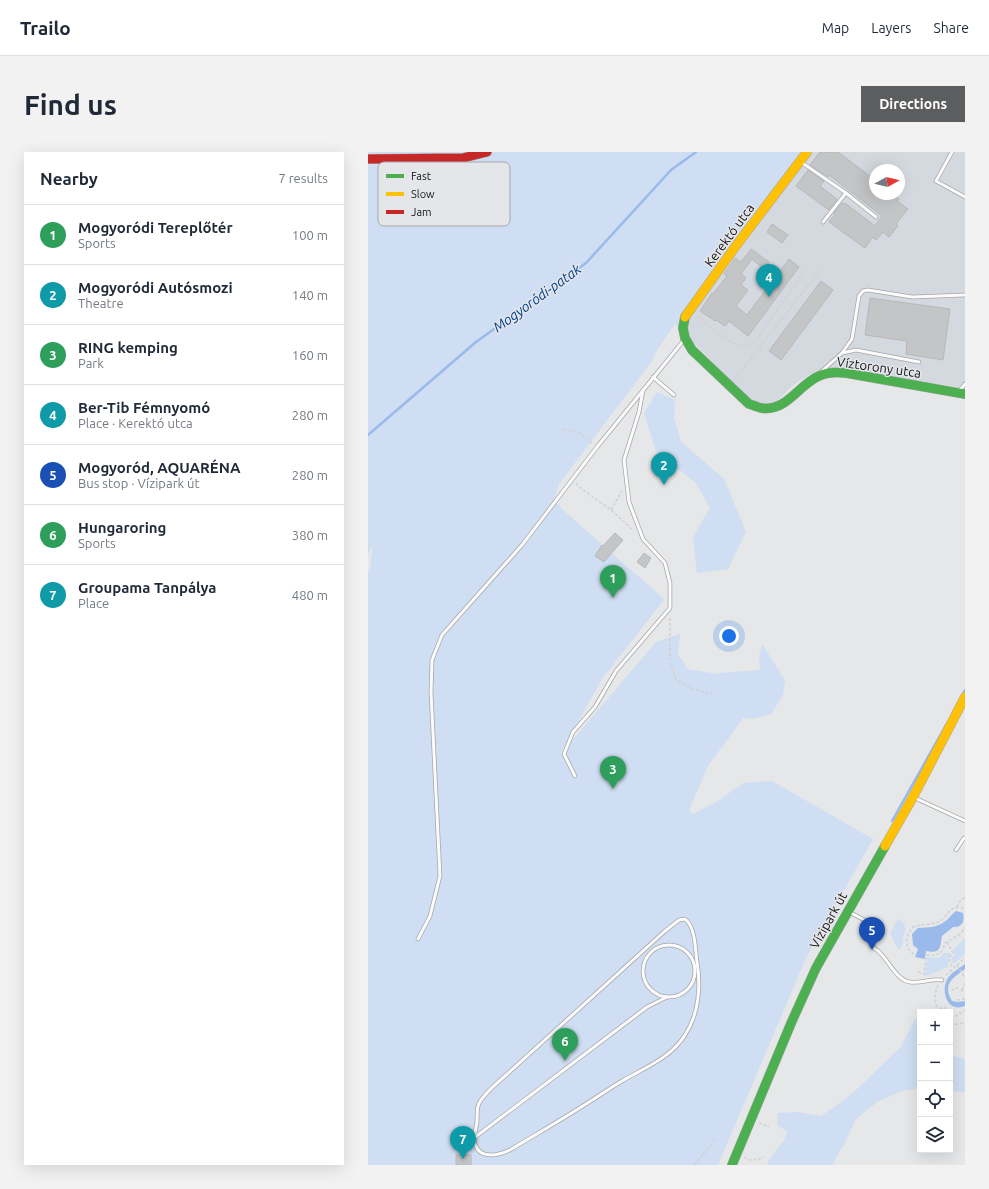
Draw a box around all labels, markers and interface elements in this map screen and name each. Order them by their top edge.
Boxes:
text: Trailo [20,17,71,39]
text: Map [822,20,849,36]
text: Layers [871,20,911,36]
text: Share [933,20,969,36]
button: Directions [861,86,965,122]
text: Find us [24,89,117,120]
legend [378,162,510,226]
north arrow [869,164,905,200]
text: Nearby [40,169,98,188]
text: Fast [411,170,432,182]
text: 7 results [278,171,328,185]
text: Slow [411,188,435,200]
street label: Kerektó utca [701,201,757,269]
text: Jam [411,206,432,218]
text: Mogyoródi Tereplőtér [78,219,233,236]
text: 1 [49,228,57,242]
text: 100 m [292,228,328,242]
text: Sports [78,236,116,250]
water label: Mogyoródi-patak [490,260,585,335]
pin: 4 [756,264,782,297]
text: Mogyoródi Autósmozi [78,279,233,296]
text: 2 [49,288,57,302]
text: 140 m [292,288,328,302]
text: Theatre [78,296,124,310]
text: RING kemping [78,339,178,356]
text: 3 [49,348,57,362]
text: 160 m [292,348,328,362]
street label: Víztorony utca [836,354,922,380]
text: Park [78,356,104,370]
text: Ber-Tib Fémnyomó [78,399,210,416]
text: 4 [49,408,57,422]
text: 280 m [292,408,328,422]
text: Place · Kerektó utca [78,416,193,430]
pin: 2 [651,452,677,485]
text: Mogyoród, AQUARÉNA [78,459,241,476]
text: 5 [49,468,57,482]
text: 280 m [292,468,328,482]
text: Bus stop · Vízipark út [78,476,200,490]
text: Hungaroring [78,519,166,536]
text: 6 [49,528,57,542]
text: 380 m [292,528,328,542]
text: Sports [78,536,116,550]
pin: 1 [600,565,626,598]
text: Groupama Tanpálya [78,579,216,596]
text: 7 [49,588,57,602]
text: 480 m [292,588,328,602]
text: Place [78,596,109,610]
your location [719,626,739,646]
pin: 3 [600,756,626,789]
street label: Vízipark út [807,889,849,951]
pin: 5 [859,917,885,950]
map controls [917,1009,953,1153]
button: + [917,1009,953,1045]
pin: 6 [552,1028,578,1061]
button: − [917,1045,953,1081]
button: locate [917,1081,953,1117]
button: layers [917,1117,953,1153]
pin: 7 [450,1126,476,1159]

